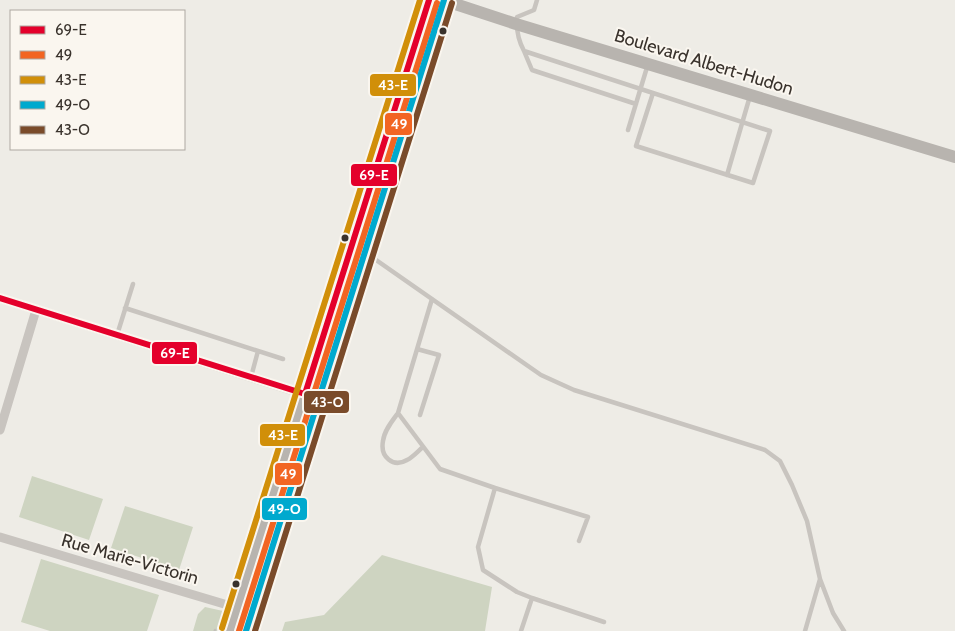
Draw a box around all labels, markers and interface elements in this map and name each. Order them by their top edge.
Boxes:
legend [10,10,185,150]
text: 69-E [55,21,87,39]
street label: Boulevard Albert-Hudon [612,24,796,100]
unlabelled marker [438,26,448,36]
text: 49 [55,46,72,64]
text: 43-E [55,71,86,89]
line badge: 43-E [369,73,417,97]
text: 43-E [378,76,408,94]
text: 49-O [55,96,90,114]
line badge: 49 [384,112,413,136]
text: 49 [391,115,407,133]
text: 43-O [55,121,90,139]
line badge: 69-E [350,163,398,187]
text: 69-E [359,166,389,184]
unlabelled marker [340,233,350,243]
line badge: 69-E [151,341,198,365]
text: 69-E [160,344,190,362]
line badge: 43-O [303,390,350,414]
text: 43-O [311,393,344,411]
line badge: 43-E [259,423,306,447]
text: 43-E [268,426,298,444]
line badge: 49 [274,462,303,486]
text: 49 [280,465,296,483]
line badge: 49-O [261,497,308,521]
text: 49-O [267,500,301,518]
street label: Rue Marie-Victorin [59,529,201,589]
unlabelled marker [231,579,241,589]

